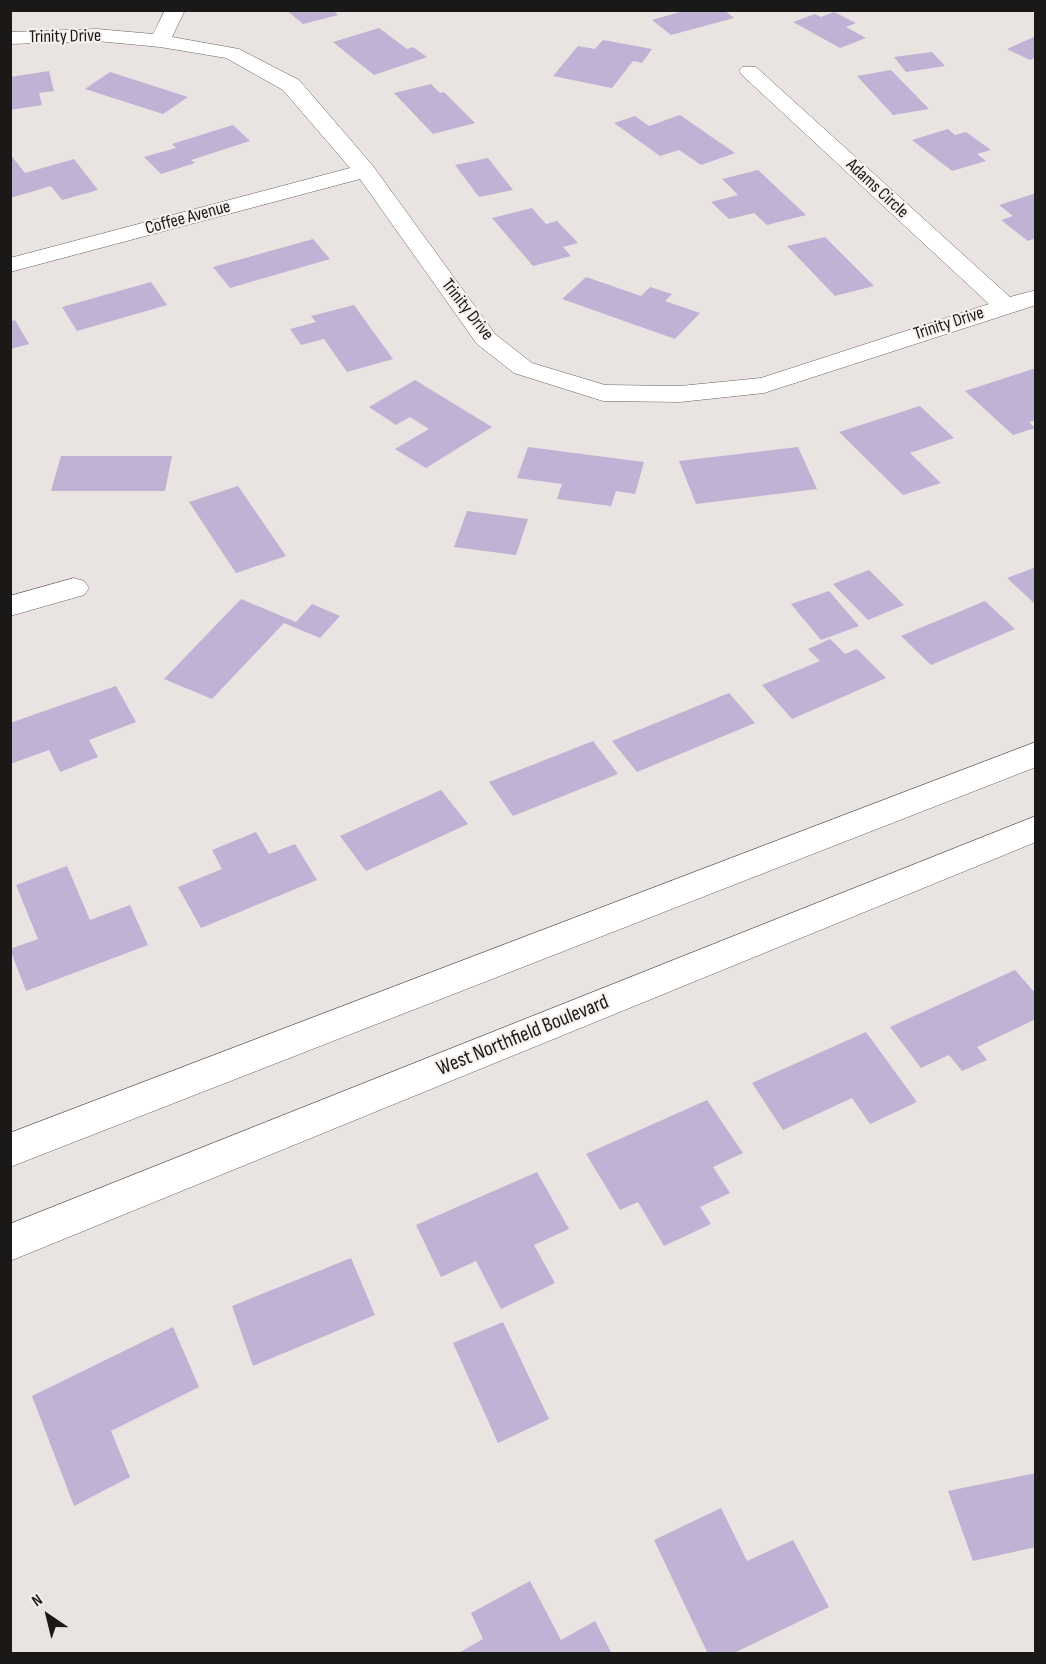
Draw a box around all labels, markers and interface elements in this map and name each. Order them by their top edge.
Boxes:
street label: Trinity Drive [29,26,101,48]
street label: Adams Circle [841,155,913,223]
street label: Coffee Avenue [143,196,233,240]
street label: Trinity Drive [436,275,498,345]
street label: Trinity Drive [911,303,987,345]
street label: West Northfield Boulevard [433,990,613,1082]
north arrow [18,1586,78,1646]
text: N [28,1591,46,1611]

